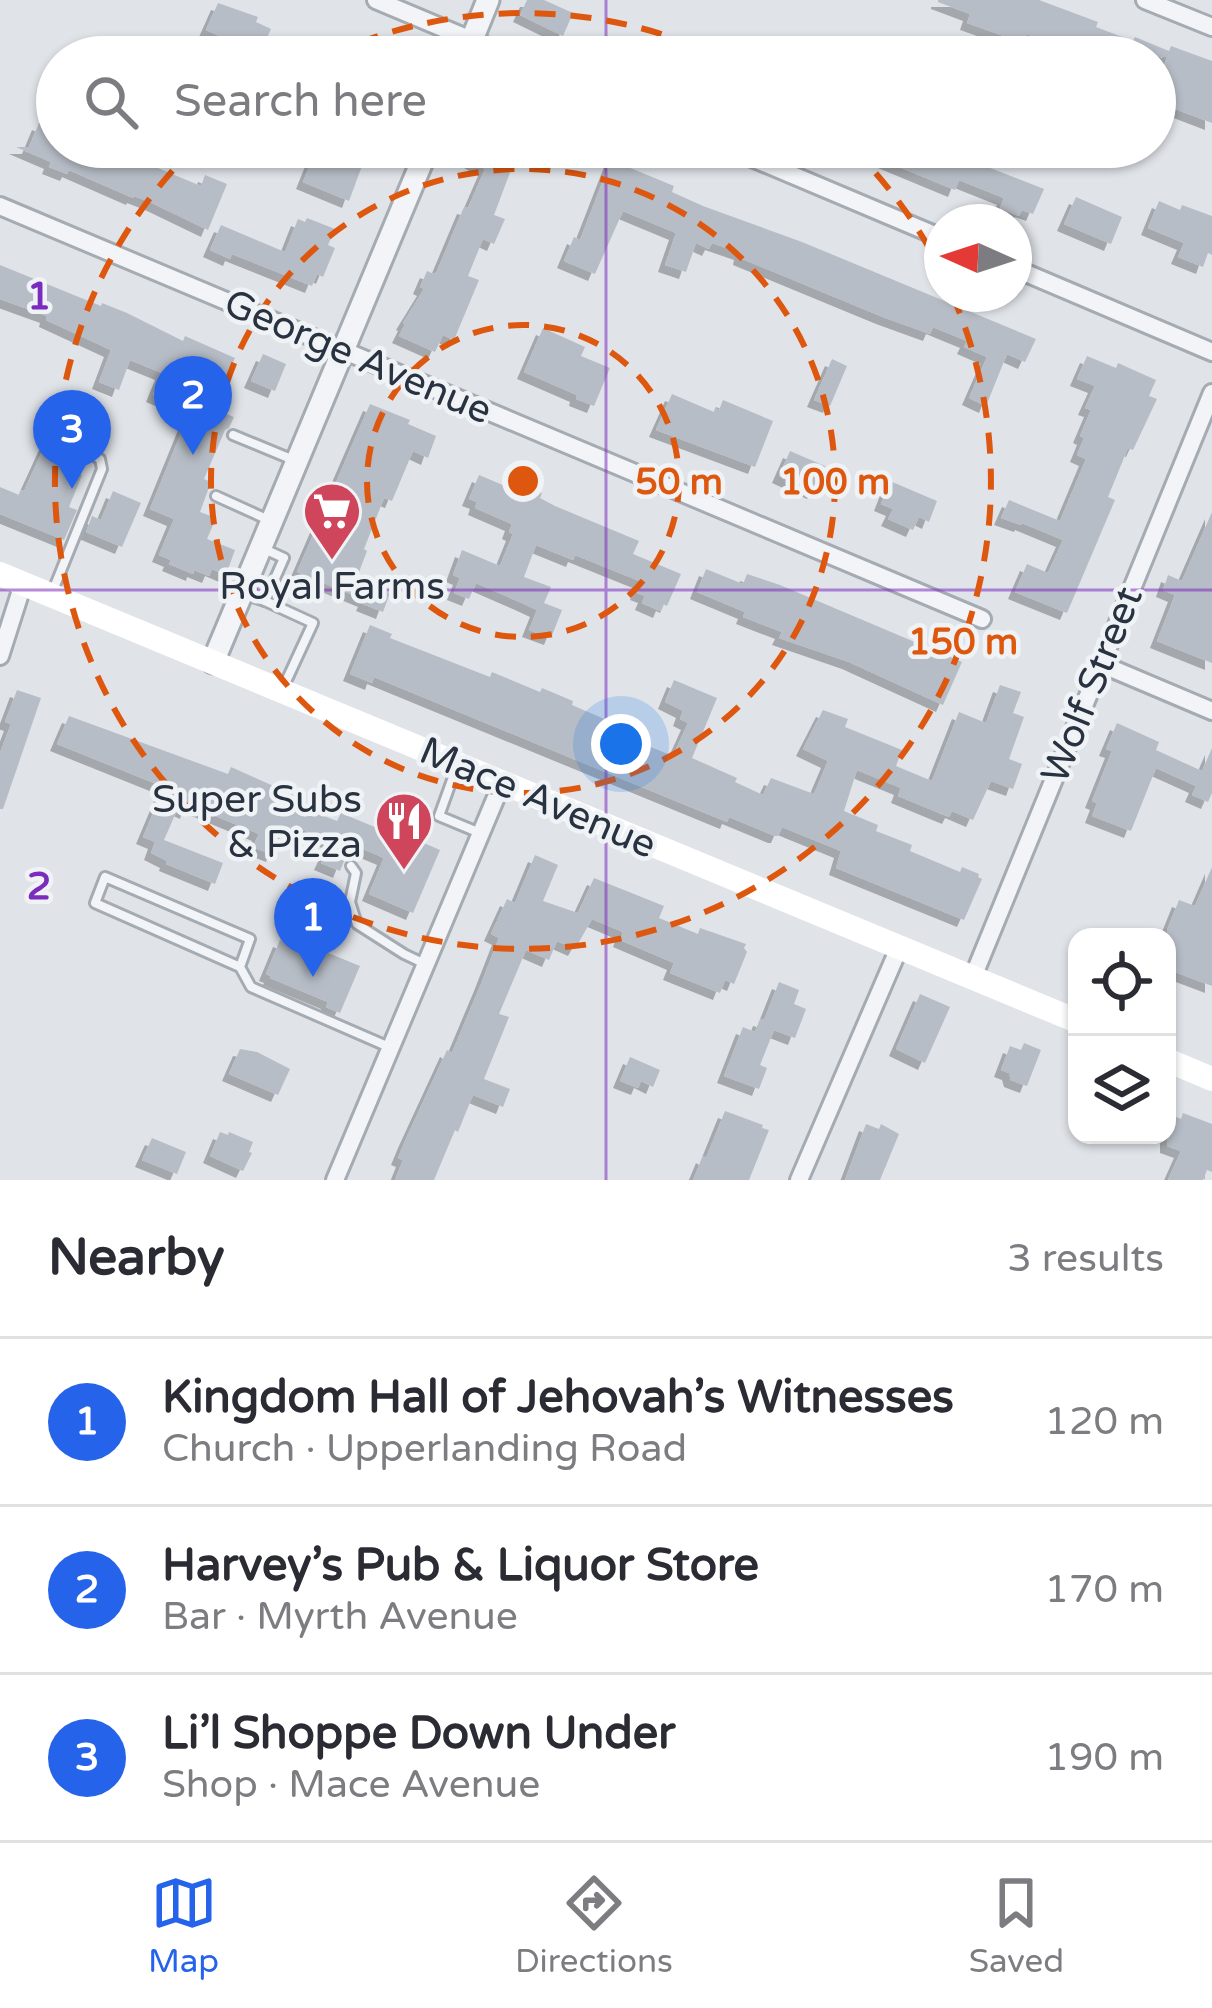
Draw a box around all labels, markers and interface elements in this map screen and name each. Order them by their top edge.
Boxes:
search box [36,36,1176,168]
icon: search [78,69,144,135]
text: Search here [174,75,427,129]
north arrow [924,204,1032,312]
text: 1 [27,273,51,320]
street label: George Avenue [217,279,499,435]
pin: 2 [154,356,232,455]
pin: 3 [33,390,111,489]
centre of rings [502,460,544,502]
text: 50 m [635,461,723,504]
text: 100 m [780,461,890,504]
supermarket icon: Royal Farms [301,480,363,562]
place label: Royal Farms [219,563,445,610]
street label: Wolf Street [1031,580,1153,790]
text: 150 m [908,621,1018,664]
your location [591,714,651,774]
street label: Mace Avenue [413,727,663,869]
place label: Super Subs & Pizza [152,776,362,868]
restaurant icon: Super Subs & Pizza [373,790,435,872]
text: 2 [27,863,51,910]
pin: 1 [274,878,352,977]
map controls [1068,928,1176,1144]
button: locate [1068,928,1176,1036]
button: layers [1068,1036,1176,1144]
text: Nearby [48,1227,225,1289]
text: 3 results [1007,1235,1164,1282]
text: Kingdom Hall of Jehovah’s Witnesses [162,1371,954,1425]
text: 1 [75,1398,99,1445]
text: 120 m [1045,1398,1164,1445]
text: Church · Upperlanding Road [162,1425,687,1472]
text: Harvey’s Pub & Liquor Store [162,1539,759,1593]
text: 2 [75,1566,99,1613]
text: 170 m [1045,1566,1164,1613]
text: Bar · Myrth Avenue [162,1593,518,1640]
text: Li’l Shoppe Down Under [162,1707,675,1761]
text: 3 [75,1734,99,1781]
text: 190 m [1045,1734,1164,1781]
text: Shop · Mace Avenue [162,1761,540,1808]
tab: Map [148,1870,219,1981]
tab: Directions [515,1870,673,1981]
tab: Saved [969,1870,1064,1981]

